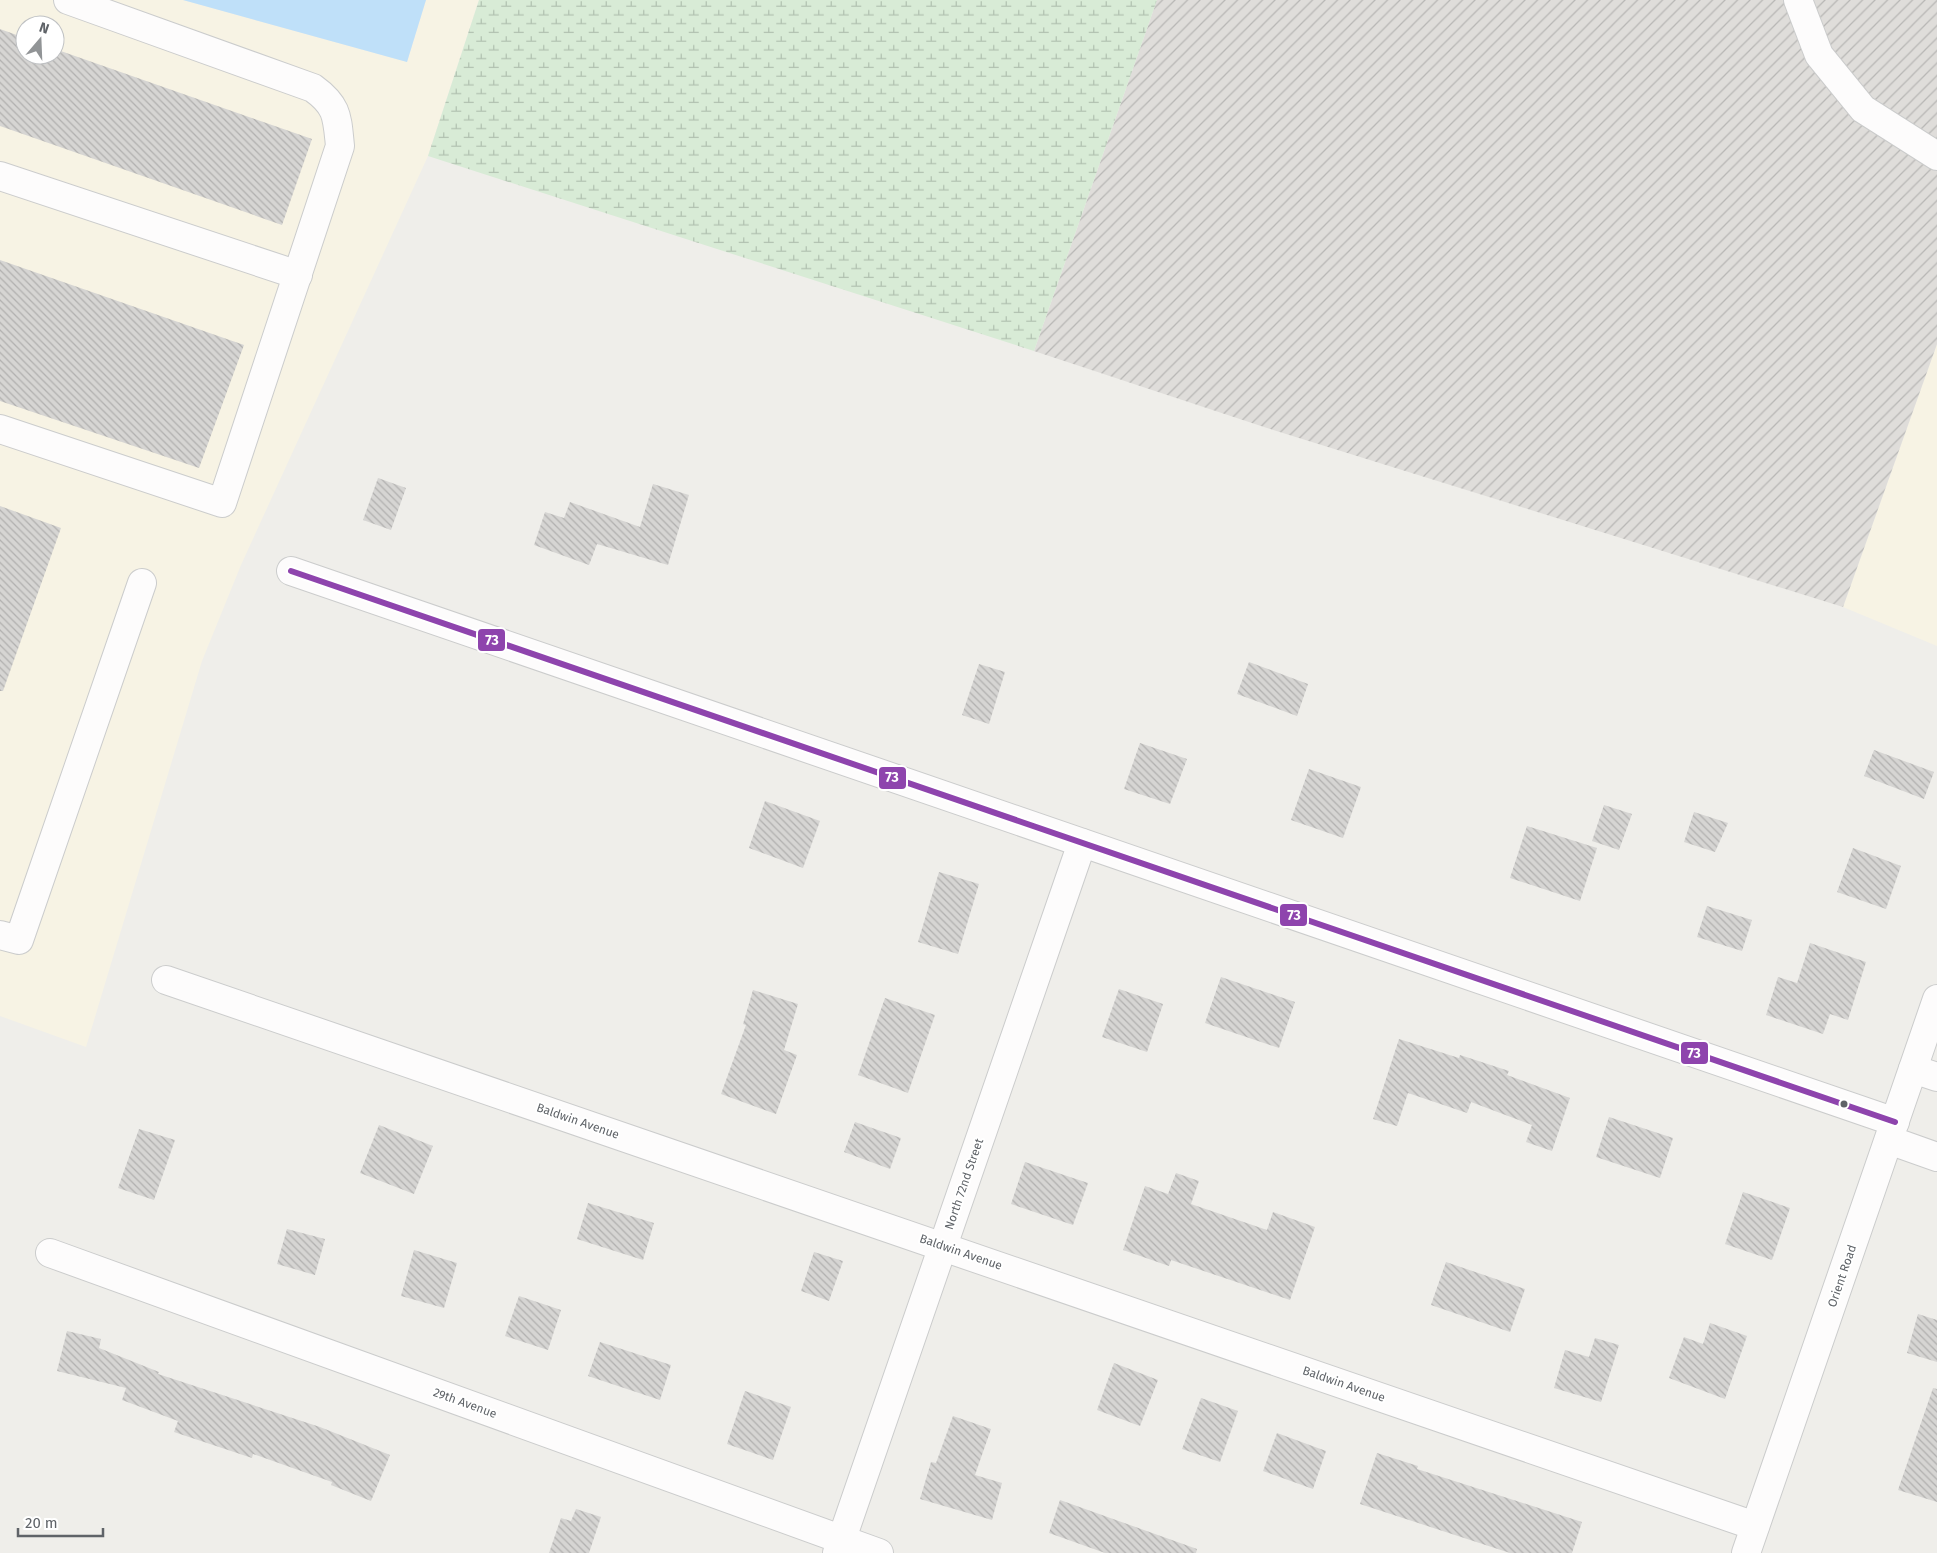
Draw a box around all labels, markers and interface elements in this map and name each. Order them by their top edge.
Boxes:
north arrow [15,15,65,65]
text: N [37,19,51,38]
line badge: 73 [477,628,506,652]
text: 73 [485,632,499,649]
line badge: 73 [878,766,907,790]
text: 73 [885,769,899,786]
line badge: 73 [1279,903,1308,927]
text: 73 [1287,907,1301,924]
line badge: 73 [1680,1041,1709,1065]
text: 73 [1687,1045,1701,1062]
unlabelled marker [1839,1099,1849,1109]
street label: Baldwin Avenue [535,1100,621,1142]
street label: North 72nd Street [942,1136,986,1231]
street label: Baldwin Avenue [918,1231,1004,1273]
street label: Orient Road [1825,1243,1859,1309]
street label: Baldwin Avenue [1301,1363,1387,1405]
street label: 29th Avenue [431,1385,499,1421]
scale bar [18,1506,102,1538]
text: 20 m [25,1514,58,1532]

